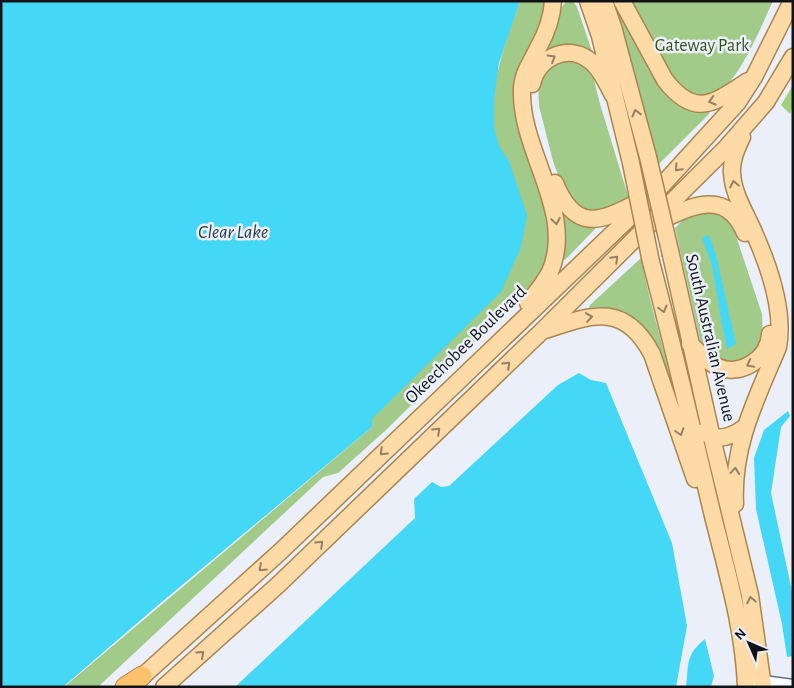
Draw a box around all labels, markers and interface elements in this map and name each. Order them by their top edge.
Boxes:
park label: Gateway Park [655,37,750,55]
one-way arrow [546,55,555,65]
one-way arrow [708,95,717,106]
one-way arrow [631,109,642,118]
one-way arrow [675,162,684,171]
one-way arrow [729,180,740,189]
one-way arrow [550,218,561,226]
water label: Clear Lake [198,223,268,242]
street label: South Australian Avenue [682,252,738,424]
one-way arrow [609,256,618,265]
street label: Okeechobee Boulevard [402,283,530,407]
one-way arrow [658,304,668,312]
one-way arrow [586,312,594,323]
one-way arrow [746,358,755,368]
one-way arrow [501,362,510,371]
one-way arrow [432,428,441,437]
one-way arrow [674,428,684,436]
one-way arrow [380,446,389,455]
one-way arrow [729,466,740,474]
one-way arrow [314,541,323,550]
one-way arrow [258,562,267,571]
one-way arrow [746,595,756,604]
north arrow [724,618,774,668]
text: N [732,626,749,643]
one-way arrow [195,651,204,660]

